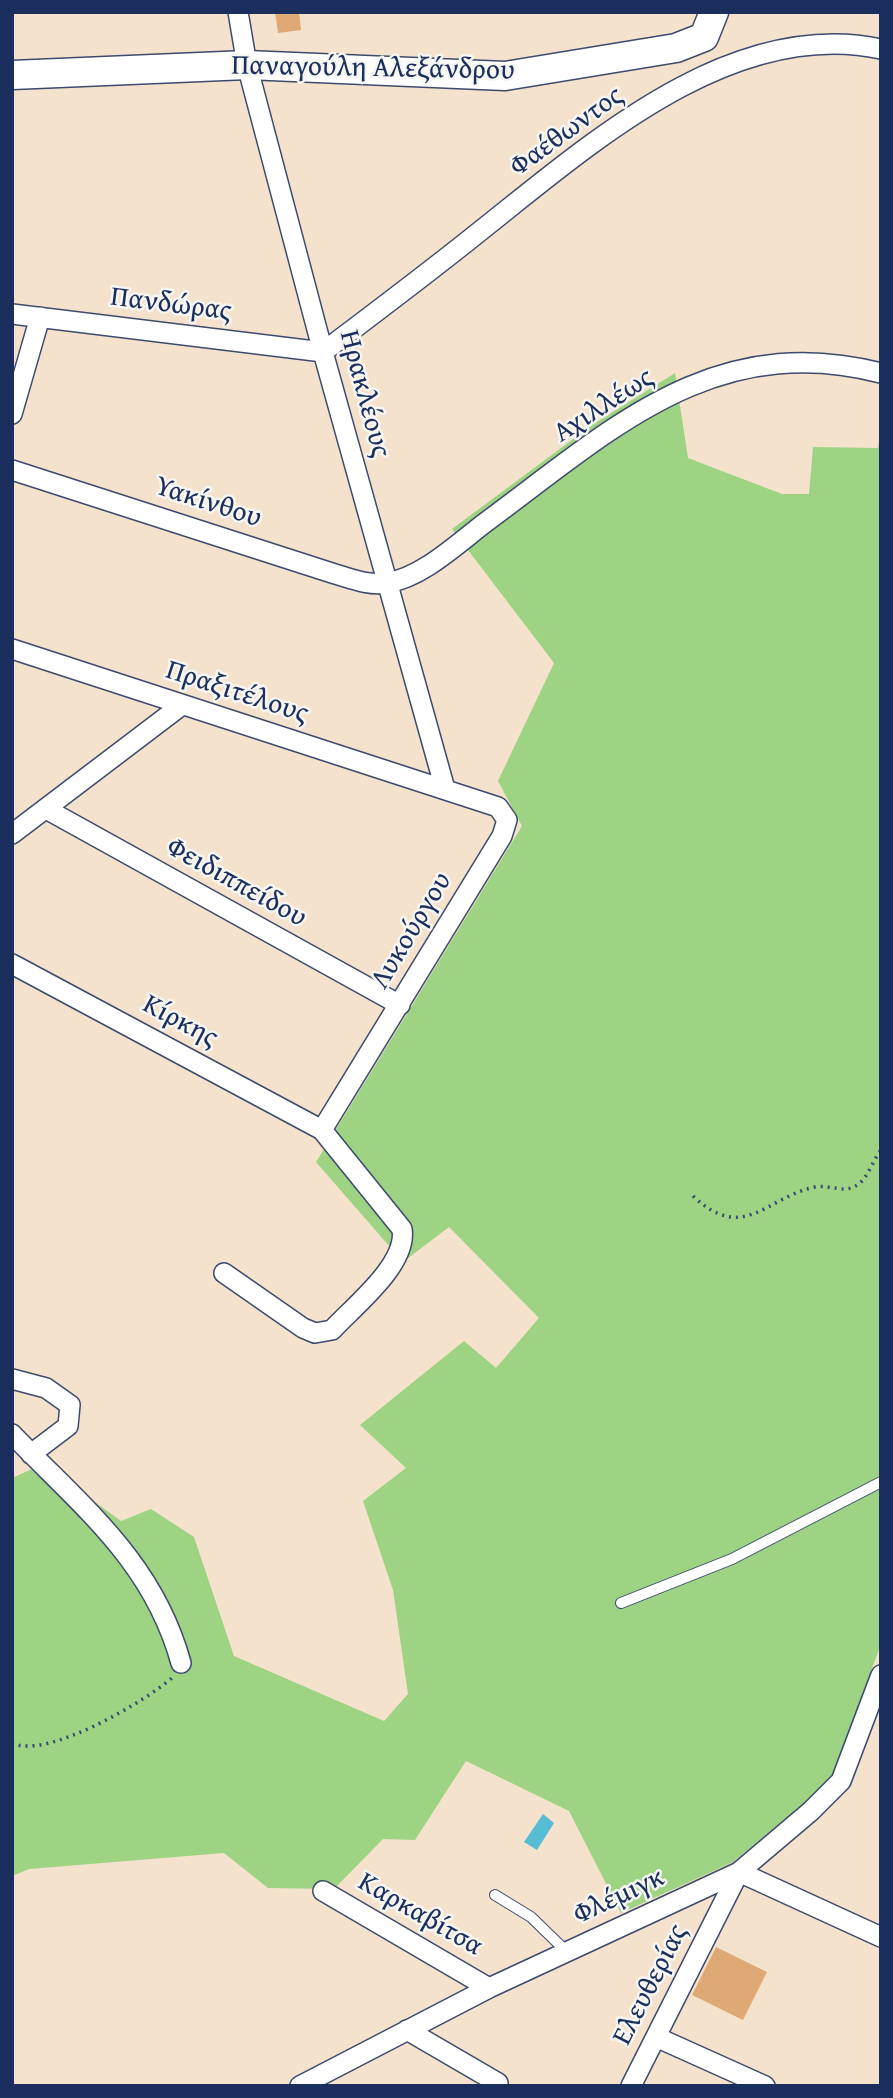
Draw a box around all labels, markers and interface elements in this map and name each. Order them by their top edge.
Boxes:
street label: Παναγούλη Αλεξάνδρου [231,50,515,88]
street label: Φαέθωντος [504,80,630,184]
street label: Πανδώρας [109,281,233,329]
street label: Ηρακλέους [331,327,397,461]
street label: Αχιλλέως [548,361,660,451]
street label: Υακίνθου [151,470,265,536]
street label: Πραξιτέλους [161,654,313,732]
street label: Φειδιππείδου [160,831,312,935]
street label: Λυκούργου [364,867,460,995]
street label: Κίρκης [137,988,223,1056]
street label: Φλέμιγκ [568,1861,670,1933]
street label: Καρκαβίτσα [352,1866,488,1964]
street label: Ελευθερίας [606,1919,696,2051]

